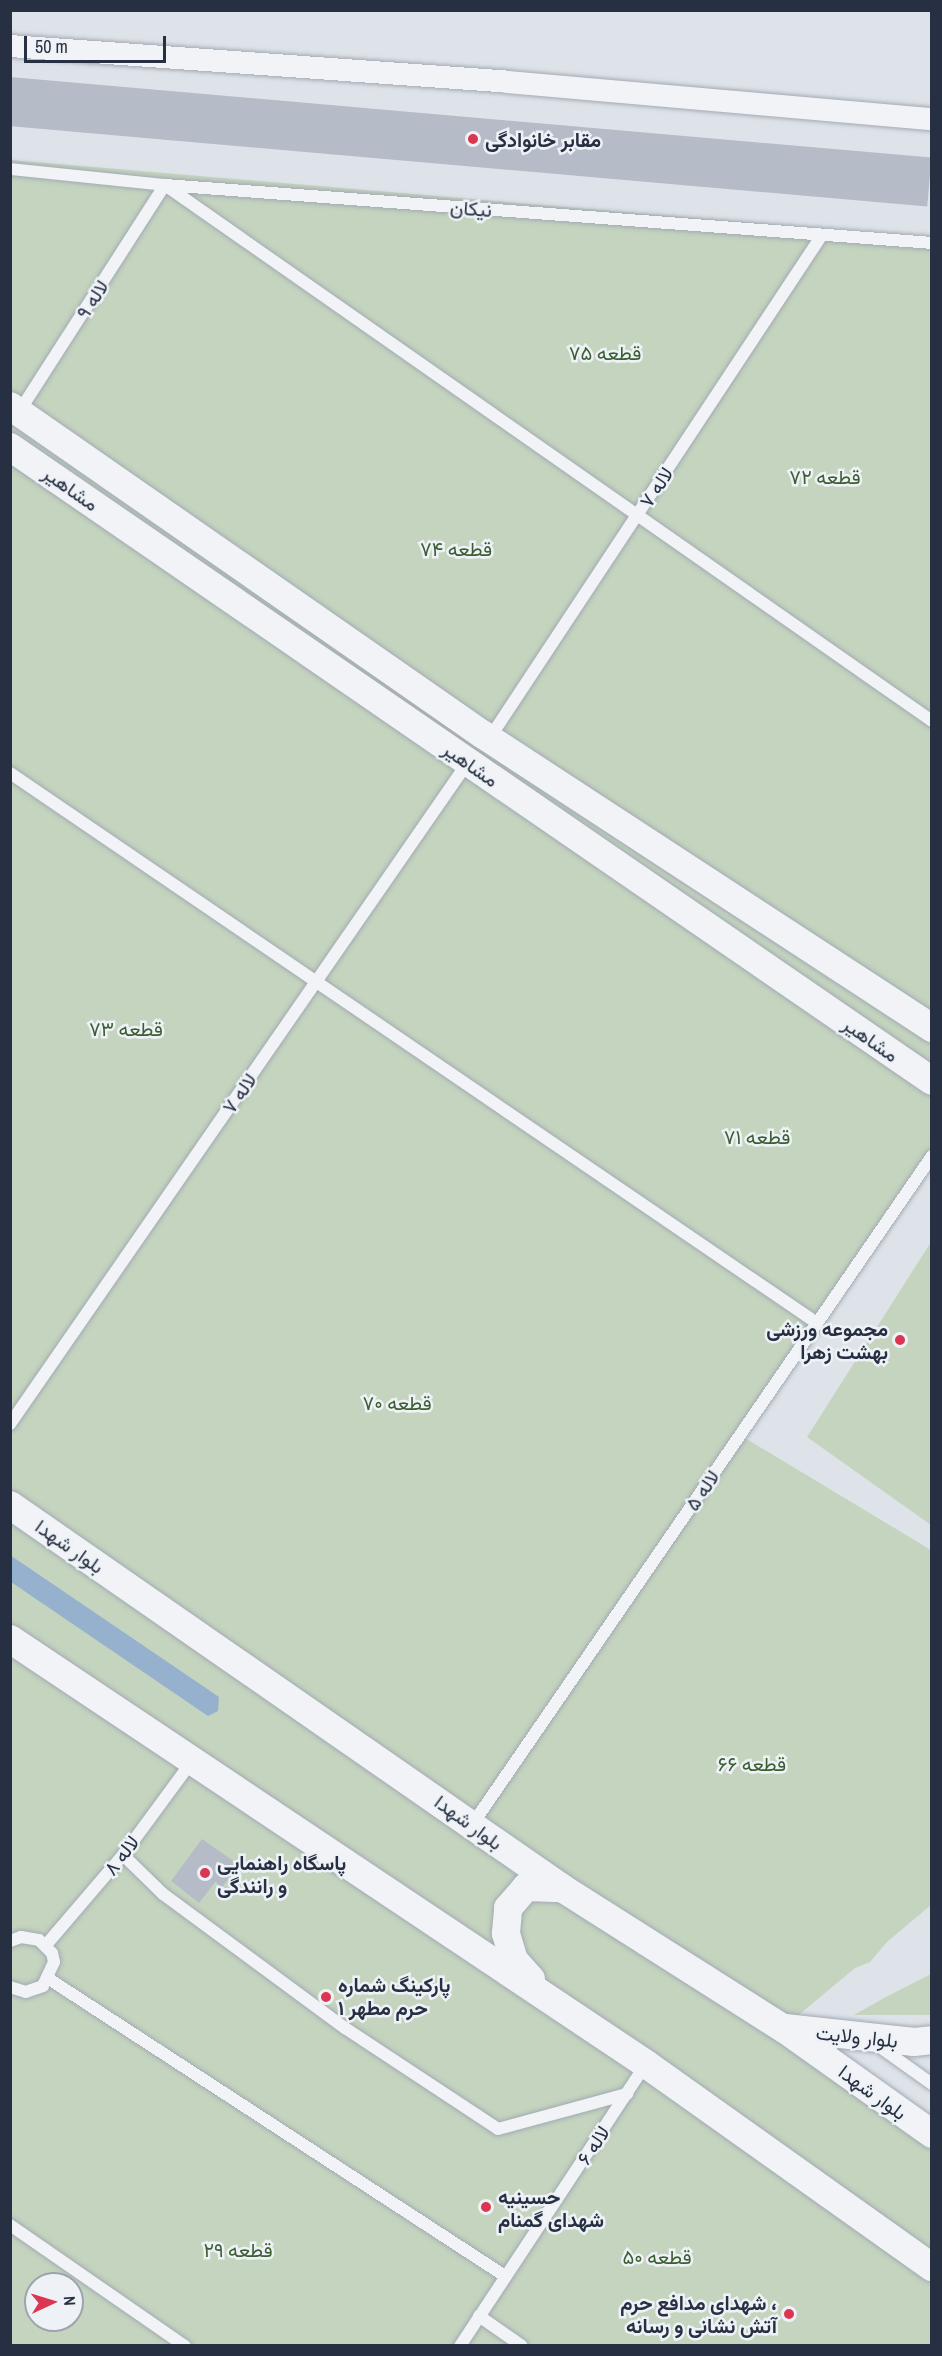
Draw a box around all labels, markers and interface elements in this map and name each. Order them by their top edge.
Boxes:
scale bar [27,24,170,62]
text: 50 m [35,34,68,59]
place label: مقابر خانوادگی [485,127,601,151]
marker: مقابر خانوادگی [466,132,480,146]
street label: نیکان [449,195,493,221]
street label: لاله ۹ [71,275,113,323]
park label: قطعه ۷۵ [569,340,641,364]
street label: مشاهیر [39,460,103,516]
street label: لاله ۷ [634,462,678,512]
park label: قطعه ۷۲ [789,464,861,488]
park label: قطعه ۷۴ [420,536,492,560]
street label: مشاهیر [439,736,503,792]
street label: مشاهیر [839,1011,903,1067]
park label: قطعه ۷۳ [89,1016,163,1040]
street label: لاله ۷ [217,1068,261,1118]
park label: قطعه ۷۱ [724,1124,790,1148]
place label: مجموعه ورزشی بهشت زهرا [766,1316,888,1363]
marker: مجموعه ورزشی بهشت زهرا [893,1333,907,1347]
park label: قطعه ۷۰ [362,1390,432,1414]
street label: لاله ۵ [680,1465,724,1515]
street label: بلوار شهدا [31,1514,109,1578]
park label: قطعه ۶۶ [718,1751,786,1775]
street label: بلوار شهدا [430,1789,508,1855]
street label: لاله ۸ [98,1830,144,1880]
place label: پاسگاه راهنمایی و رانندگی [217,1850,346,1897]
marker: پاسگاه راهنمایی و رانندگی [198,1866,212,1880]
place label: پارکینگ شماره ۱ حرم مطهر [338,1973,450,2020]
marker: پارکینگ شماره ۱ حرم مطهر [319,1990,333,2004]
street label: بلوار ولایت [815,2020,899,2052]
street label: بلوار شهدا [834,2059,912,2125]
street label: لاله ۶ [571,2121,615,2169]
place label: حسینیه شهدای گمنام [498,2184,604,2231]
marker: حسینیه شهدای گمنام [479,2200,493,2214]
park label: قطعه ۲۹ [203,2237,273,2261]
park label: قطعه ۵۰ [622,2244,692,2268]
north arrow [24,2272,84,2332]
place label: شهدای مدافع حرم ، آتش نشانی و رسانه [620,2290,777,2337]
text: N [59,2295,81,2306]
marker: شهدای مدافع حرم ، آتش نشانی و رسانه [782,2307,796,2321]

